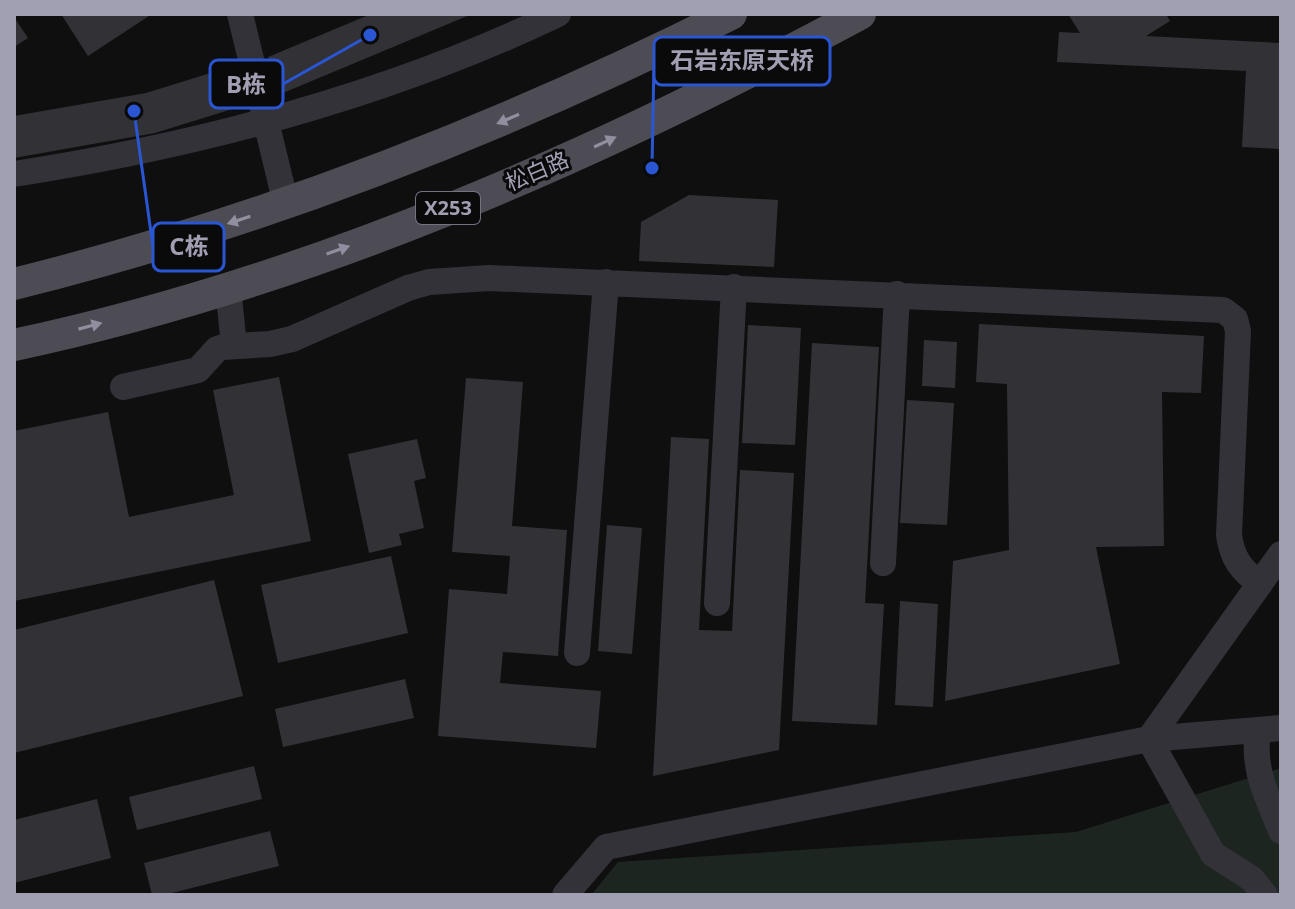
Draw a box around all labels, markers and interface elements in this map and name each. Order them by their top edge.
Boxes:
callout: 石岩东原天桥 [654,37,830,85]
text: 石岩东原天桥 [670,43,814,76]
callout: B栋 [210,60,283,108]
text: B栋 [226,67,266,100]
one-way arrow [497,112,520,125]
one-way arrow [593,135,617,148]
street label: 松白路 [500,143,573,197]
road number: X253 [416,192,480,224]
one-way arrow [226,214,250,226]
callout: C栋 [153,223,224,271]
text: C栋 [169,229,209,262]
one-way arrow [326,243,350,255]
one-way arrow [77,319,102,331]

